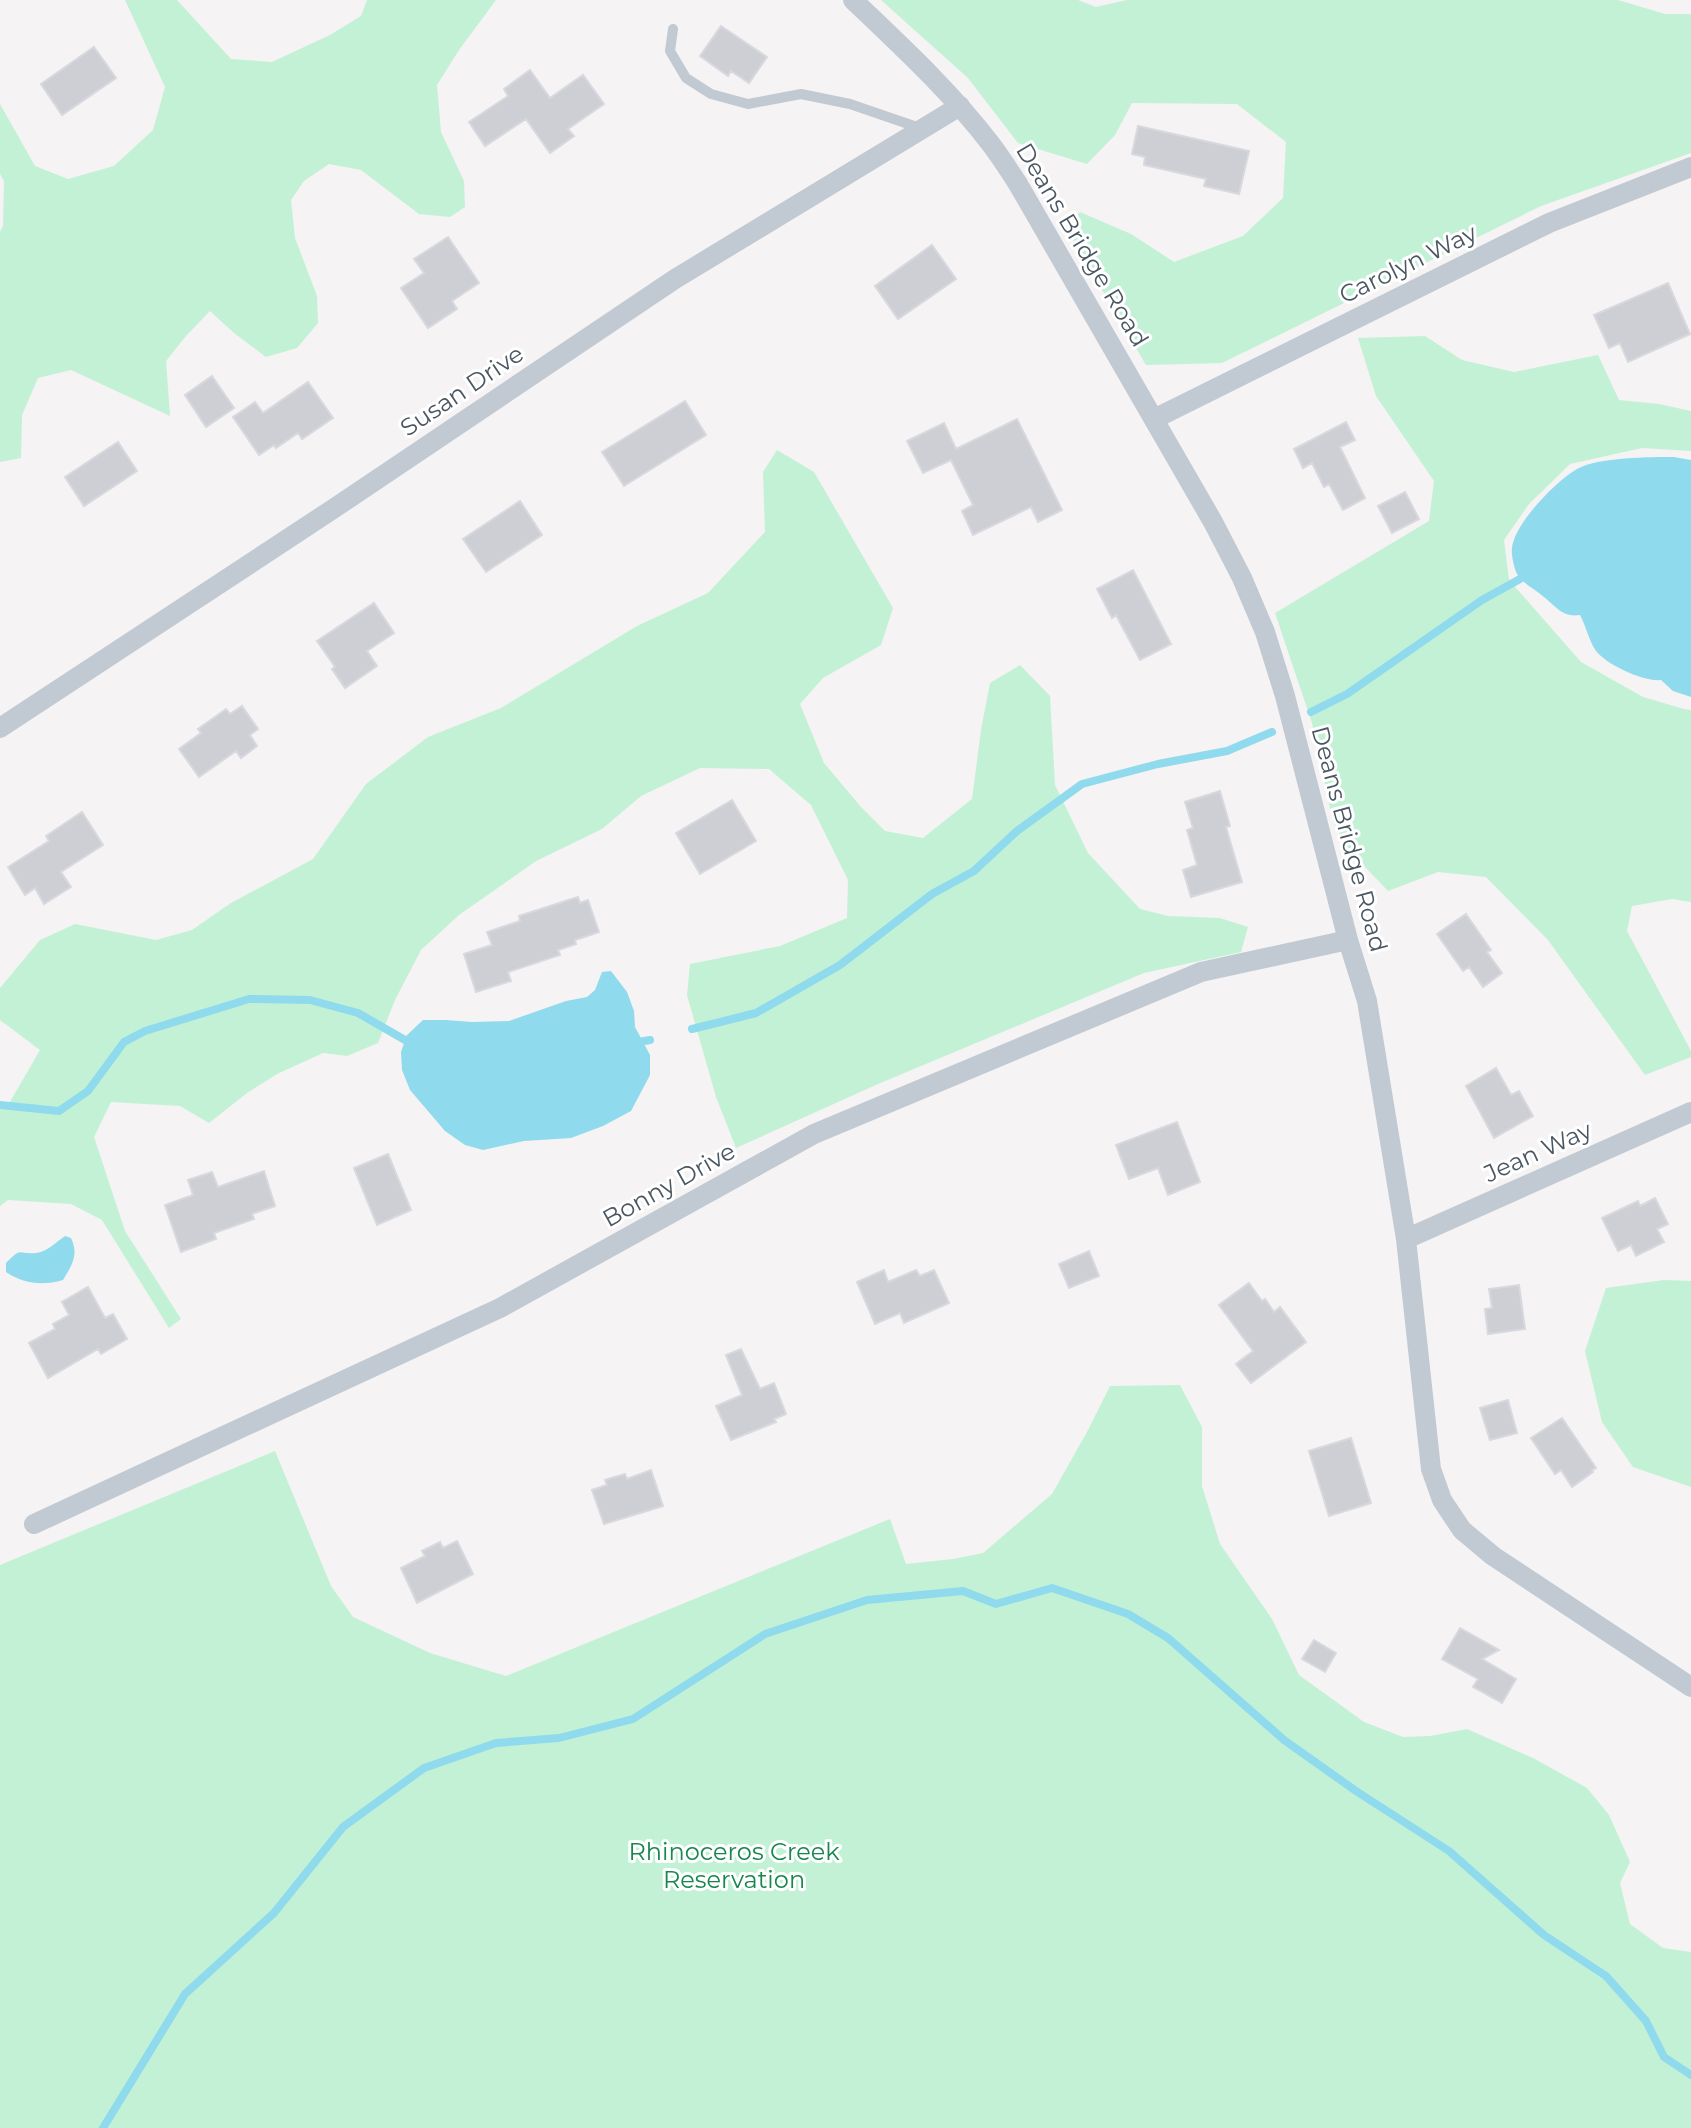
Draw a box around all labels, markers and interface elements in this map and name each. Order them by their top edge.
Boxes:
street label: Deans Bridge Road [1010,138,1155,352]
street label: Carolyn Way [1334,218,1481,309]
street label: Susan Drive [395,339,529,442]
street label: Deans Bridge Road [1305,723,1394,955]
street label: Jean Way [1479,1115,1596,1189]
street label: Bonny Drive [597,1136,740,1233]
park label: Rhinoceros Creek Reservation [628,1837,840,1894]

